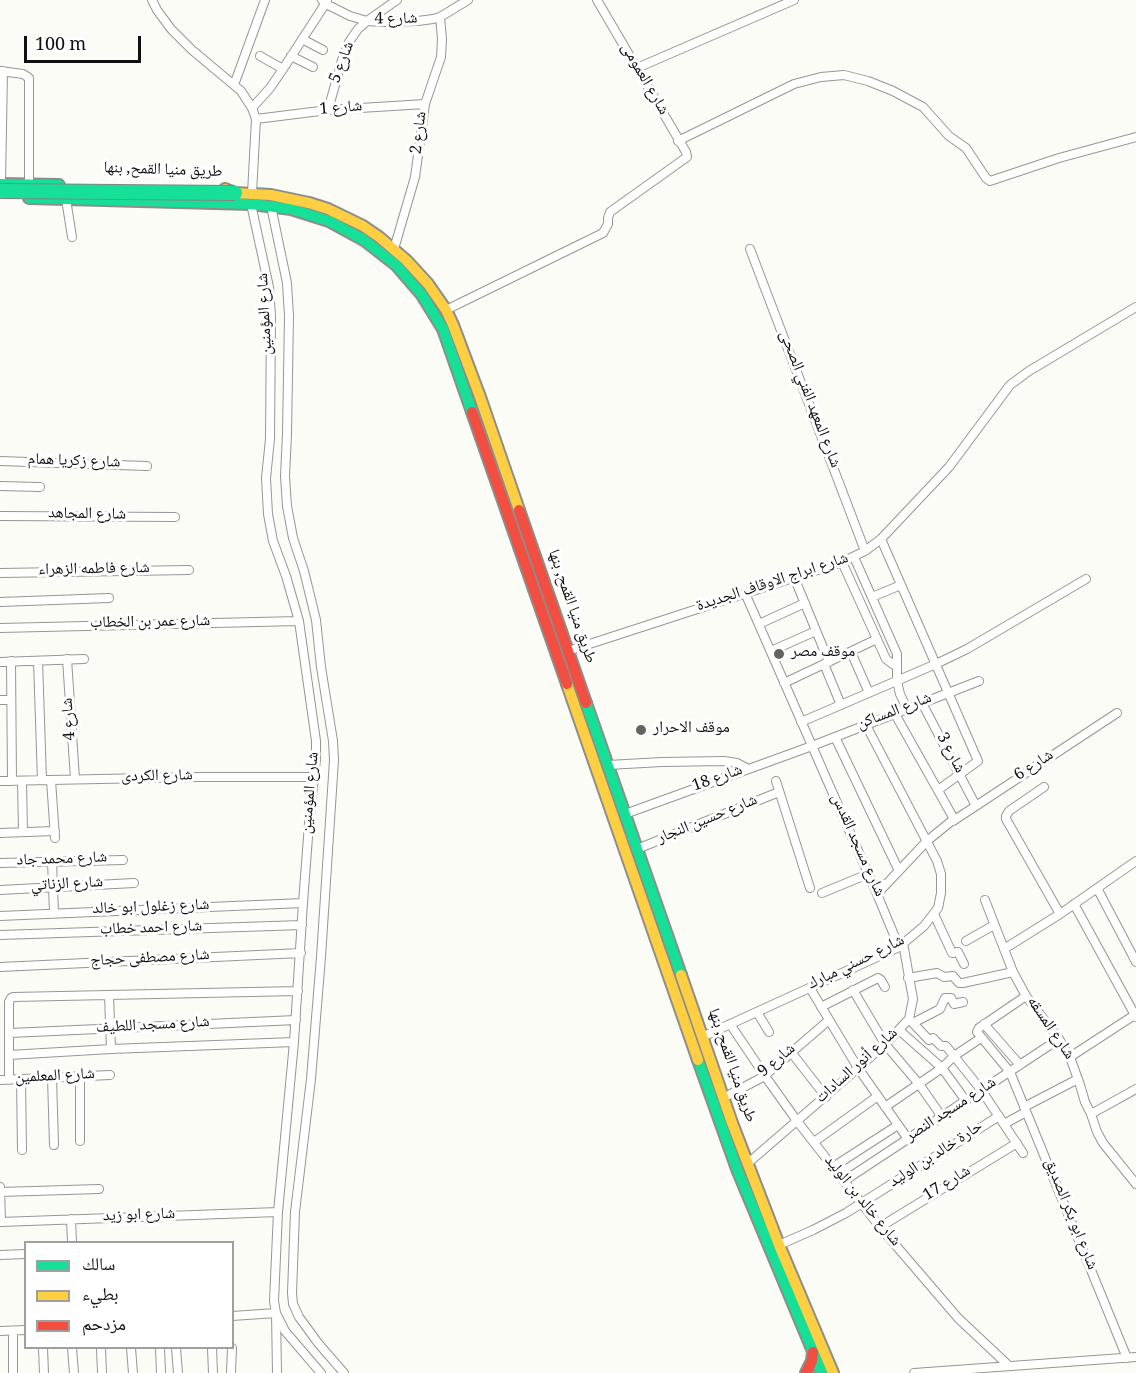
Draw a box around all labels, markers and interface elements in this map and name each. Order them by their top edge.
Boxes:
street label: شارع 4 [374,11,418,31]
scale bar [27,24,144,62]
text: 100 m [35,31,86,61]
street label: شارع 5 [328,40,360,86]
street label: شارع العمومى [615,40,671,120]
street label: شارع 1 [319,99,363,121]
street label: شارع 2 [409,111,433,155]
street label: طريق منيا القمح, بنها [103,160,223,184]
street label: شارع المؤمنين [255,272,279,356]
street label: شارع المعهد الفني الصحى [773,329,843,471]
street label: شارع زكريا همام [27,452,121,474]
street label: شارع المجاهد [48,506,126,526]
street label: طريق منيا القمح, بنها [542,548,598,666]
street label: شارع ابراج الاوقاف الجديدة [695,550,851,618]
street label: شارع فاطمه الزهراء [38,560,150,582]
street label: شارع عمر بن الخطاب [90,613,210,635]
place label: موقف مصر [791,644,855,664]
marker: موقف مصر [772,647,786,661]
street label: شارع المساكن [855,690,935,736]
street label: شارع 4 [60,697,82,741]
place label: موقف الاحرار [653,720,730,740]
marker: موقف الاحرار [634,723,648,737]
street label: شارع 3 [930,731,968,777]
street label: شارع 6 [1012,747,1058,787]
street label: شارع المؤمنين [299,751,325,835]
street label: شارع 18 [690,762,746,798]
street label: شارع الكردى [121,768,193,788]
street label: شارع مسجد القدس [825,791,887,901]
street label: شارع حسين النجار [655,792,761,850]
street label: شارع محمد جاد [16,850,108,872]
street label: شارع الزناتي [30,875,104,897]
street label: شارع زغلول ابو خالد [92,897,210,921]
street label: شارع احمد خطاب [100,919,202,941]
street label: شارع حسني مبارك [806,932,908,996]
street label: شارع مصطفى حجاج [90,947,210,973]
street label: شارع المسقه [1021,994,1077,1064]
street label: طريق منيا القمح, بنها [702,1007,758,1125]
street label: شارع مسجد اللطيف [96,1014,210,1040]
street label: شارع أنور السادات [813,1025,903,1109]
street label: شارع 9 [755,1041,801,1083]
street label: شارع المعلمين [15,1066,95,1090]
street label: شارع مسجد النصر [903,1075,1001,1147]
street label: حارة خالد بن الوليد [887,1119,987,1193]
street label: شارع خالد بن الوليد [818,1153,904,1251]
street label: شارع ابو بكر الصديق [1038,1157,1100,1273]
street label: شارع 17 [921,1163,975,1207]
street label: شارع ابو زيد [102,1206,176,1228]
legend [24,1241,234,1349]
text: سالك [82,1251,115,1281]
text: بطيء [82,1281,119,1311]
text: مزدحم [82,1311,126,1341]

